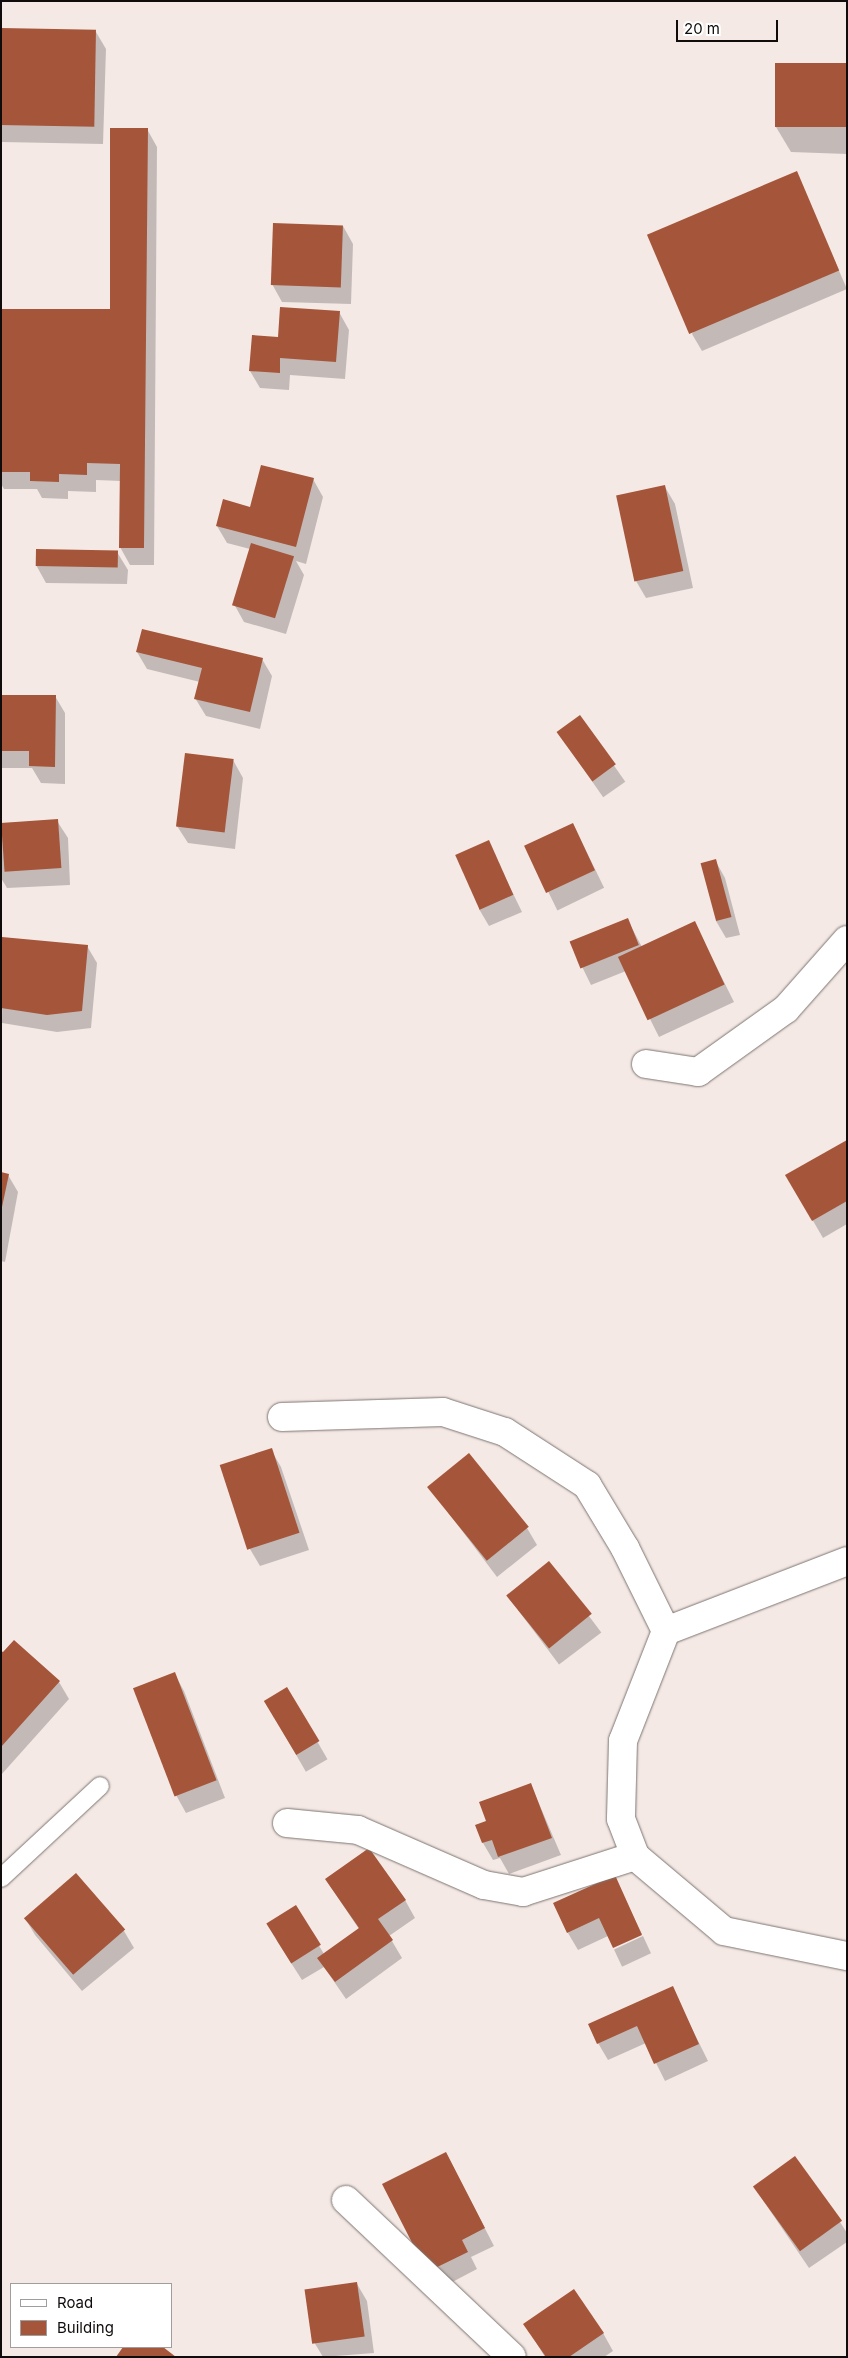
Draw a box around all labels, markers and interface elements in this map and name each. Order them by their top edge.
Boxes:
scale bar [678,10,780,42]
text: 20 m [684,19,720,38]
legend [10,2283,172,2348]
text: Road [57,2293,93,2312]
text: Building [57,2318,114,2337]

